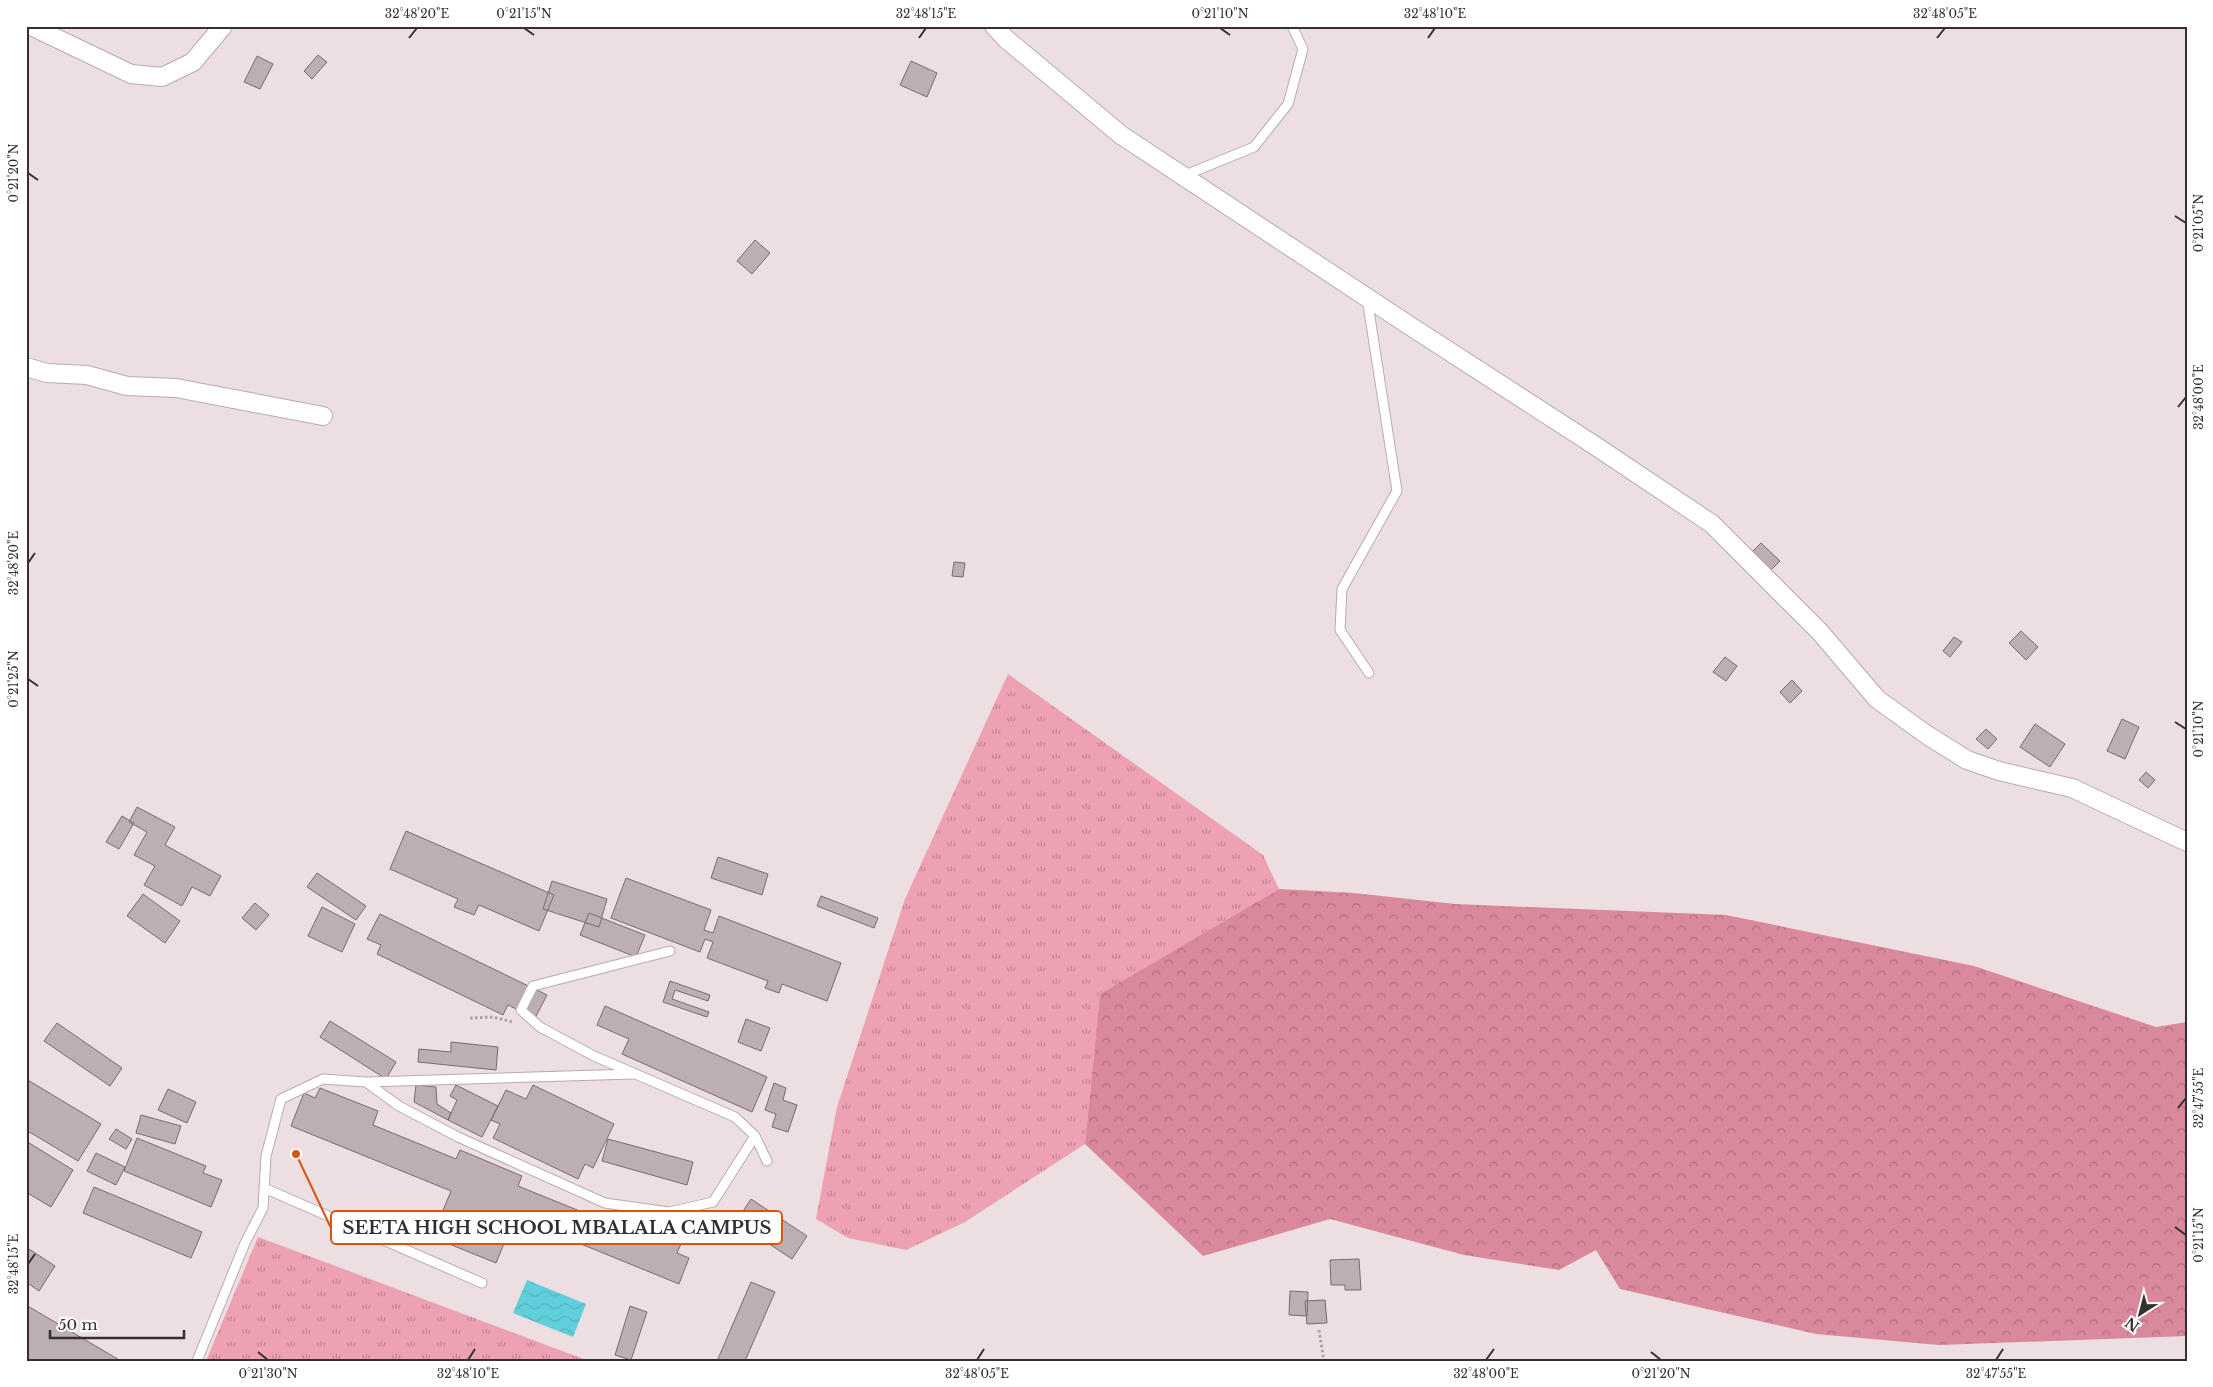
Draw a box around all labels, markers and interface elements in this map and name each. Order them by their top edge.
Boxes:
text: 32°48'20"E [385,6,450,21]
text: 0°21'15"N [496,6,552,21]
text: 32°48'15"E [896,6,957,21]
text: 0°21'10"N [1191,6,1249,21]
text: 32°48'10"E [1404,6,1466,21]
text: 32°48'05"E [1913,6,1977,21]
text: 0°21'20"N [6,143,21,203]
text: 0°21'05"N [2191,194,2206,252]
text: 32°48'00"E [2191,364,2206,430]
text: 32°48'20"E [6,530,21,595]
text: 0°21'25"N [6,650,21,708]
text: 0°21'10"N [2191,700,2206,758]
text: 32°47'55"E [2191,1067,2206,1128]
text: 0°21'15"N [2191,1207,2206,1263]
callout: SEETA HIGH SCHOOL MBALALA CAMPUS [331,1211,782,1244]
text: SEETA HIGH SCHOOL MBALALA CAMPUS [342,1217,772,1239]
text: 32°48'15"E [6,1233,21,1294]
north arrow [2116,1290,2166,1340]
scale bar [50,1307,184,1339]
text: N [2122,1313,2143,1336]
text: 50 m [58,1315,98,1334]
text: 0°21'30"N [238,1366,298,1381]
text: 32°48'10"E [437,1366,499,1381]
text: 32°48'05"E [945,1366,1009,1381]
text: 32°48'00"E [1453,1366,1519,1381]
text: 0°21'20"N [1631,1366,1691,1381]
text: 32°47'55"E [1966,1366,2027,1381]

